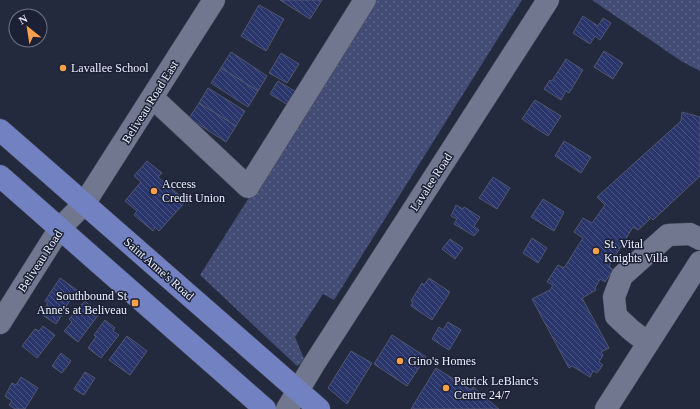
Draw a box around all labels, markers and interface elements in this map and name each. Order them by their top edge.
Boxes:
north arrow [8,8,48,48]
text: N [17,12,29,27]
street label: Beliveau Road East [119,58,181,146]
place label: Lavallee School [71,61,149,75]
marker: Lavallee School [58,63,68,73]
street label: Lavalee Road [407,150,455,214]
place label: Access Credit Union [162,177,225,205]
marker: Access Credit Union [149,186,159,196]
street label: Beliveau Road [15,227,65,295]
street label: Saint Anne's Road [121,235,197,303]
place label: St. Vital Knights Villa [604,237,669,265]
marker: St. Vital Knights Villa [591,246,601,256]
place label: Southbound St Anne's at Beliveau [37,289,128,317]
marker: Southbound St Anne's at Beliveau [130,298,140,308]
place label: Gino's Homes [408,354,476,368]
marker: Gino's Homes [395,356,405,366]
place label: Patrick LeBlanc's Centre 24/7 [454,374,539,402]
marker: Patrick LeBlanc's Centre 24/7 [441,383,451,393]

